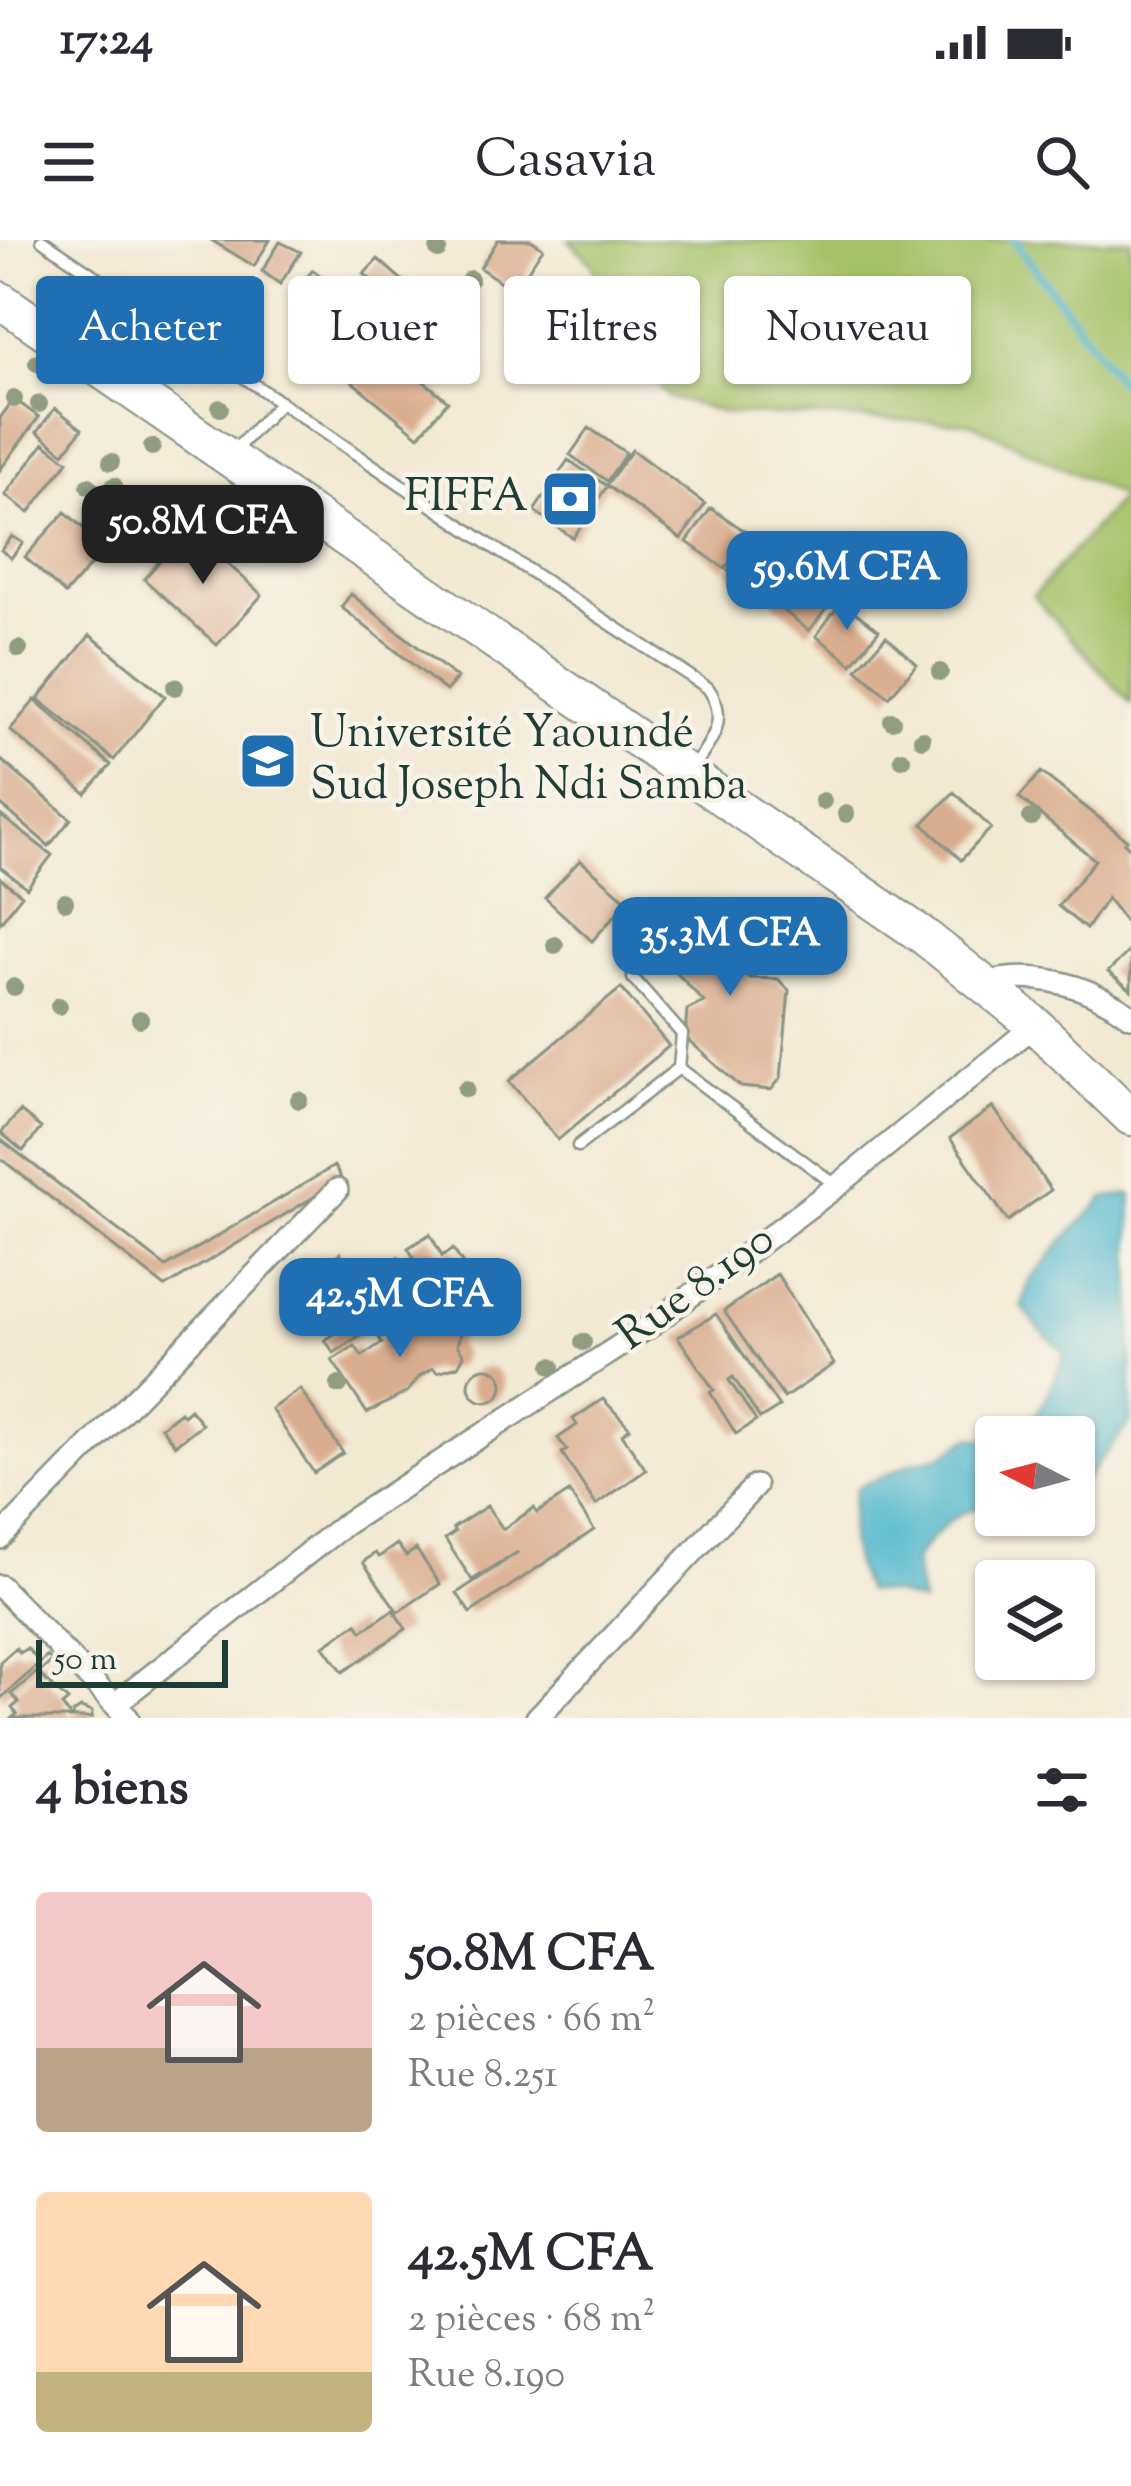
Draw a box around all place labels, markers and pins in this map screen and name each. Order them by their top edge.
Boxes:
place label: FIFFA [405,467,528,532]
bank icon: FIFFA [539,468,601,530]
pin: 50.8M CFA [66,485,340,587]
pin: 59.6M CFA [710,531,984,633]
place label: Université Yaoundé Sud Joseph Ndi Samba [310,703,747,820]
school or university icon: Université Yaoundé Sud Joseph Ndi Samba [237,730,299,792]
pin: 35.3M CFA [593,897,867,999]
pin: 42.5M CFA [263,1258,537,1360]

